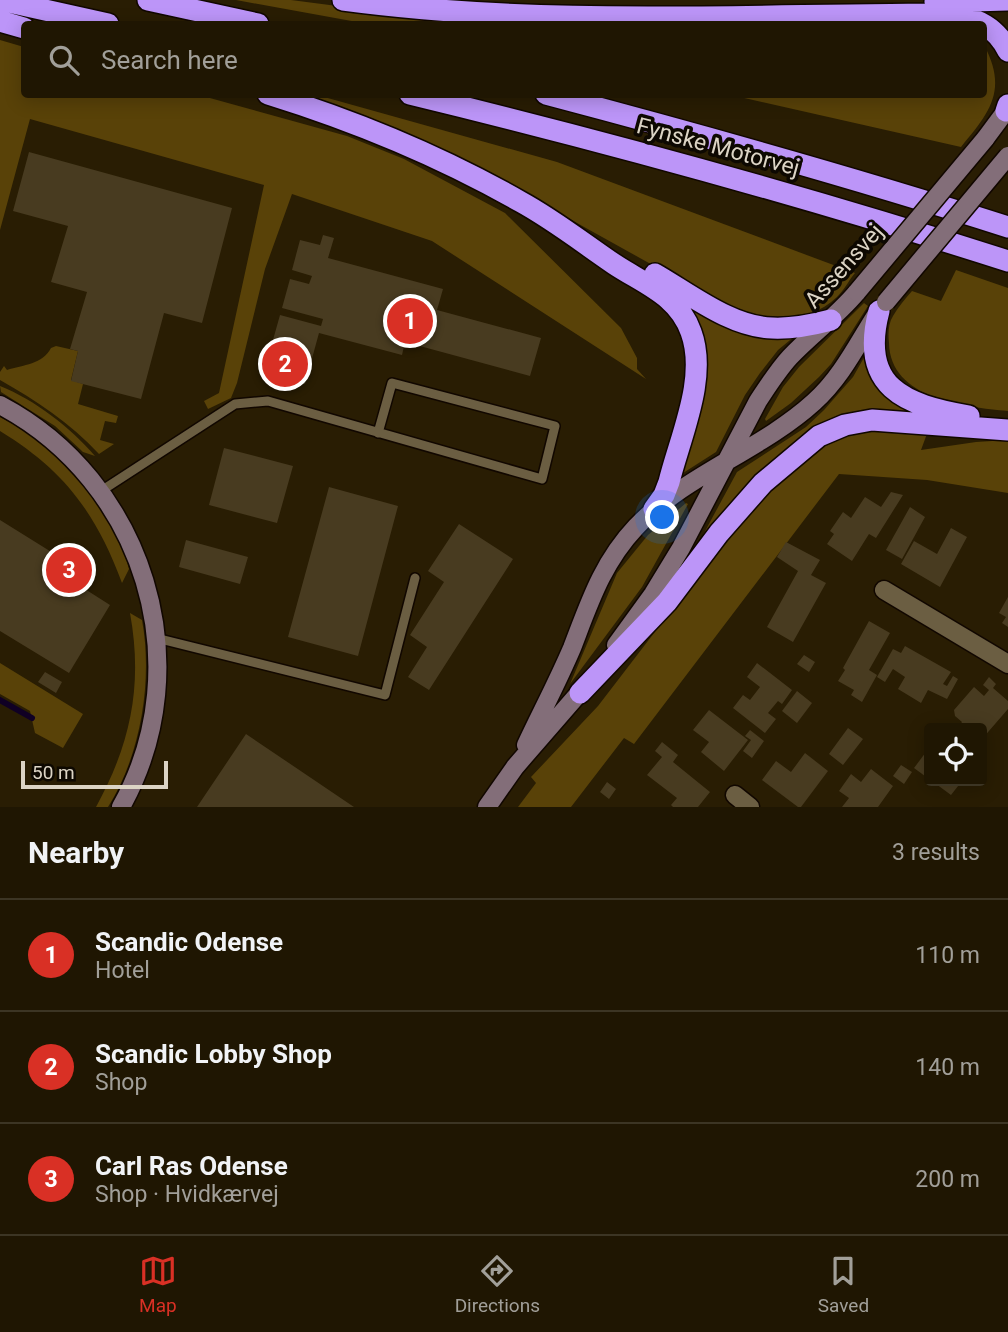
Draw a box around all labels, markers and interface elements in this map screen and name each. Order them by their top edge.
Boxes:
search box [21,21,987,98]
icon: search [45,41,83,79]
text: Search here [101,45,238,75]
street label: Fynske Motorvej [634,112,802,182]
street label: Assensvej [799,218,889,314]
pin: 1 [387,295,433,347]
pin: 2 [262,338,308,390]
your location [645,500,679,534]
pin: 3 [46,544,92,596]
map controls [924,723,987,786]
button: locate [924,723,987,786]
scale bar [21,758,168,790]
text: 50 m [32,761,75,784]
text: Nearby [28,835,124,870]
text: 3 results [892,839,980,866]
text: Scandic Odense [95,927,283,957]
text: 1 [44,942,58,969]
text: 110 m [915,942,980,969]
text: Hotel [95,957,150,984]
text: Scandic Lobby Shop [95,1039,332,1069]
text: 2 [44,1054,58,1081]
text: 140 m [915,1054,980,1081]
text: Shop [95,1069,147,1096]
text: Carl Ras Odense [95,1151,288,1181]
text: 3 [44,1166,58,1193]
text: 200 m [915,1166,980,1193]
text: Shop · Hvidkærvej [95,1181,279,1208]
tab: Map [139,1252,177,1317]
tab: Directions [455,1252,540,1317]
tab: Saved [818,1252,869,1317]

